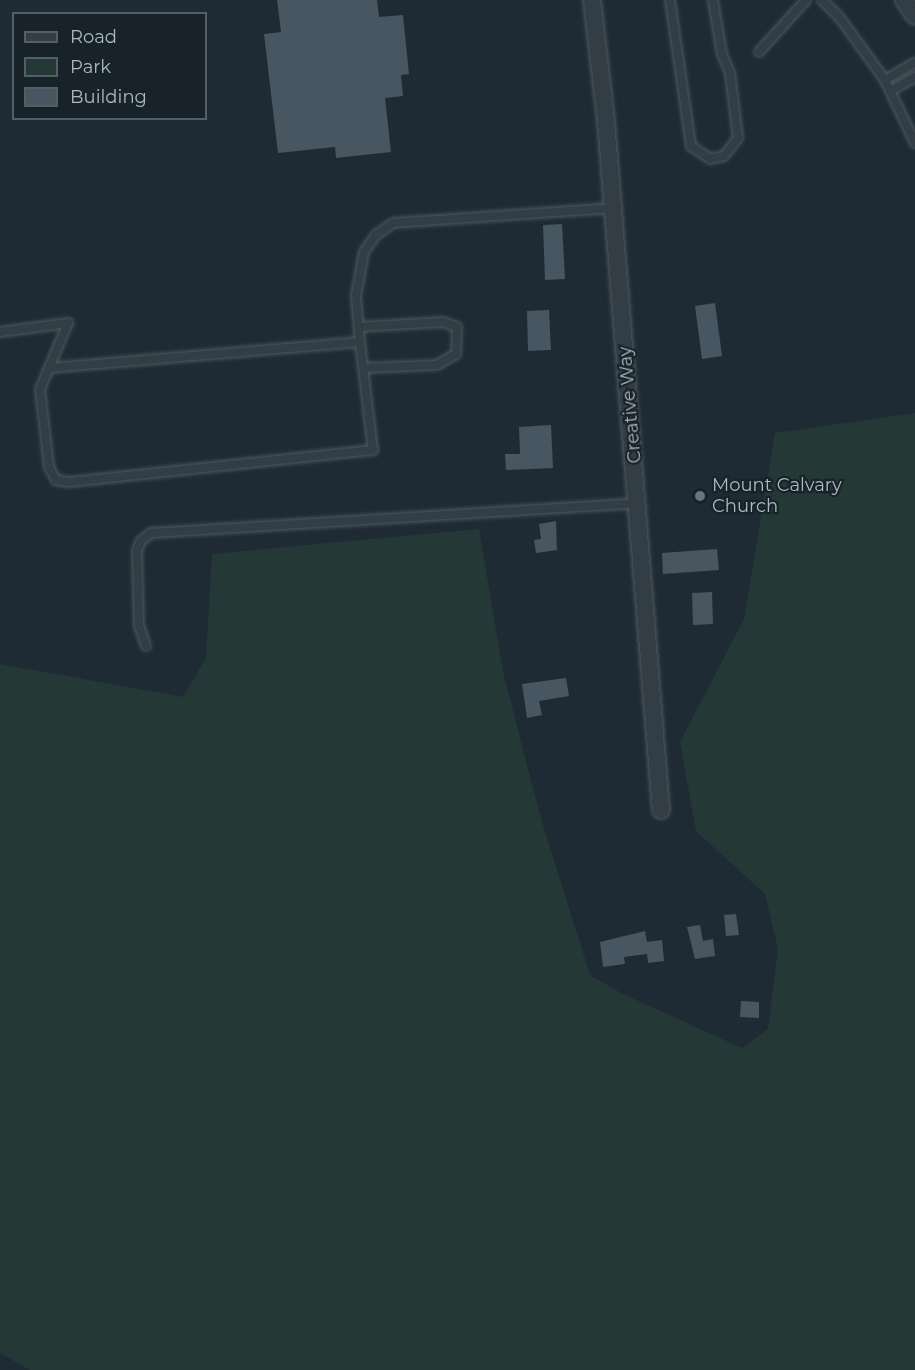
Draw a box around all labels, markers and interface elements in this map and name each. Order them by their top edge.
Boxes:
legend [12,12,207,120]
text: Road [70,26,117,48]
text: Park [70,56,111,78]
text: Building [70,86,147,108]
street label: Creative Way [614,346,646,464]
place label: Mount Calvary Church [712,475,842,518]
marker: Mount Calvary Church [693,489,707,503]

